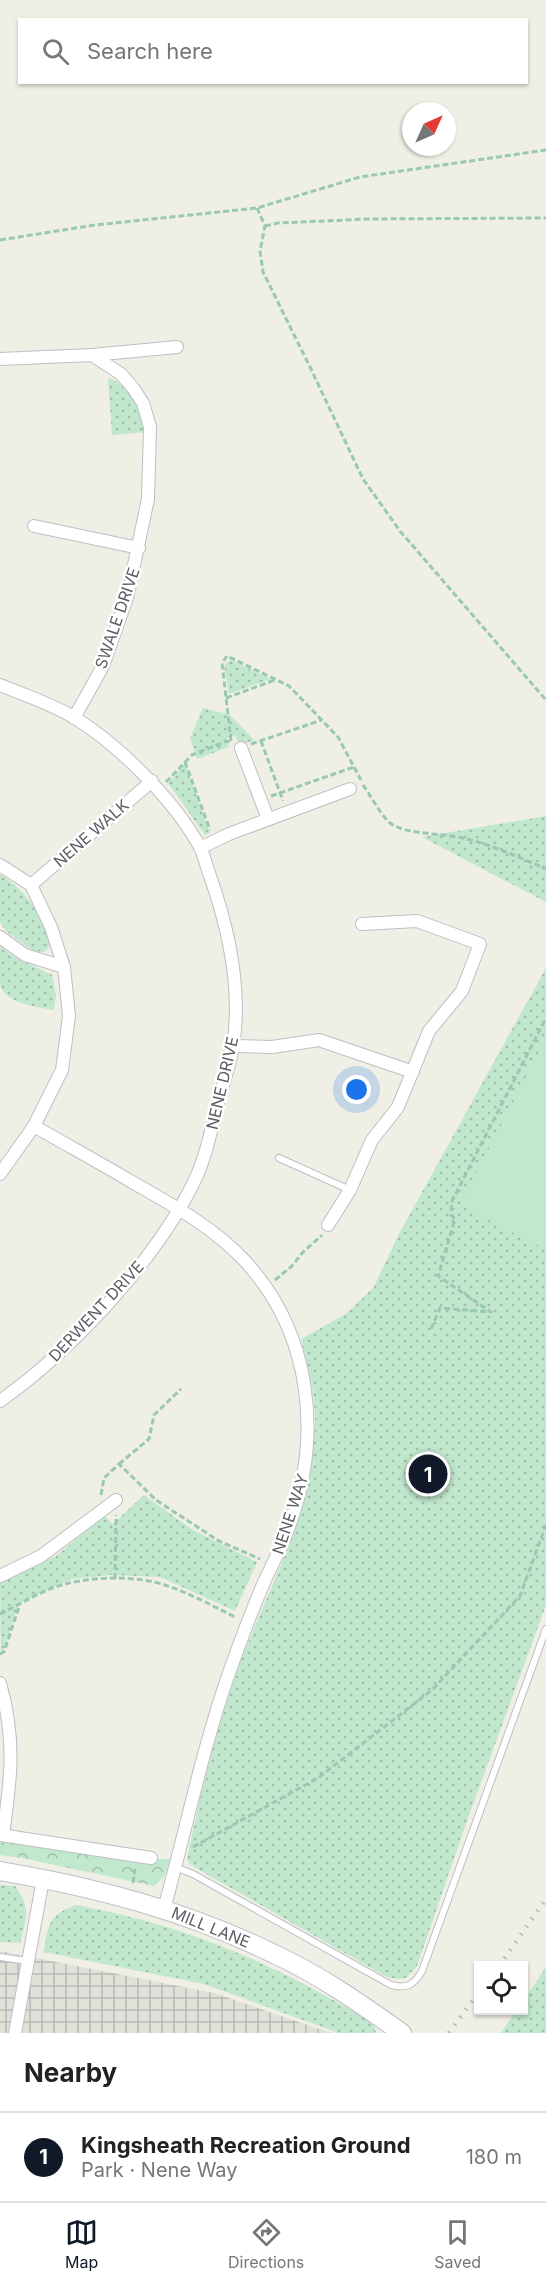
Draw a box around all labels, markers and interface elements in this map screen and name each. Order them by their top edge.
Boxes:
search box [18,18,528,84]
icon: search [39,35,72,68]
text: Search here [87,38,213,64]
north arrow [402,102,456,156]
street label: SWALE DRIVE [90,565,144,671]
street label: NENE WALK [49,795,133,871]
street label: NENE DRIVE [202,1035,242,1131]
your location [342,1075,371,1104]
street label: DERWENT DRIVE [44,1256,148,1366]
pin: 1 [408,1452,448,1496]
street label: NENE WAY [268,1471,312,1557]
street label: MILL LANE [169,1902,253,1952]
map controls [474,1961,528,2015]
button: locate [474,1961,528,2015]
text: Nearby [24,2057,117,2088]
text: Kingsheath Recreation Ground [81,2132,411,2158]
text: 1 [39,2145,48,2169]
text: 180 m [466,2145,522,2169]
text: Park · Nene Way [81,2158,238,2182]
tab: Map [65,2216,98,2272]
tab: Directions [228,2216,304,2272]
tab: Saved [434,2216,481,2272]

